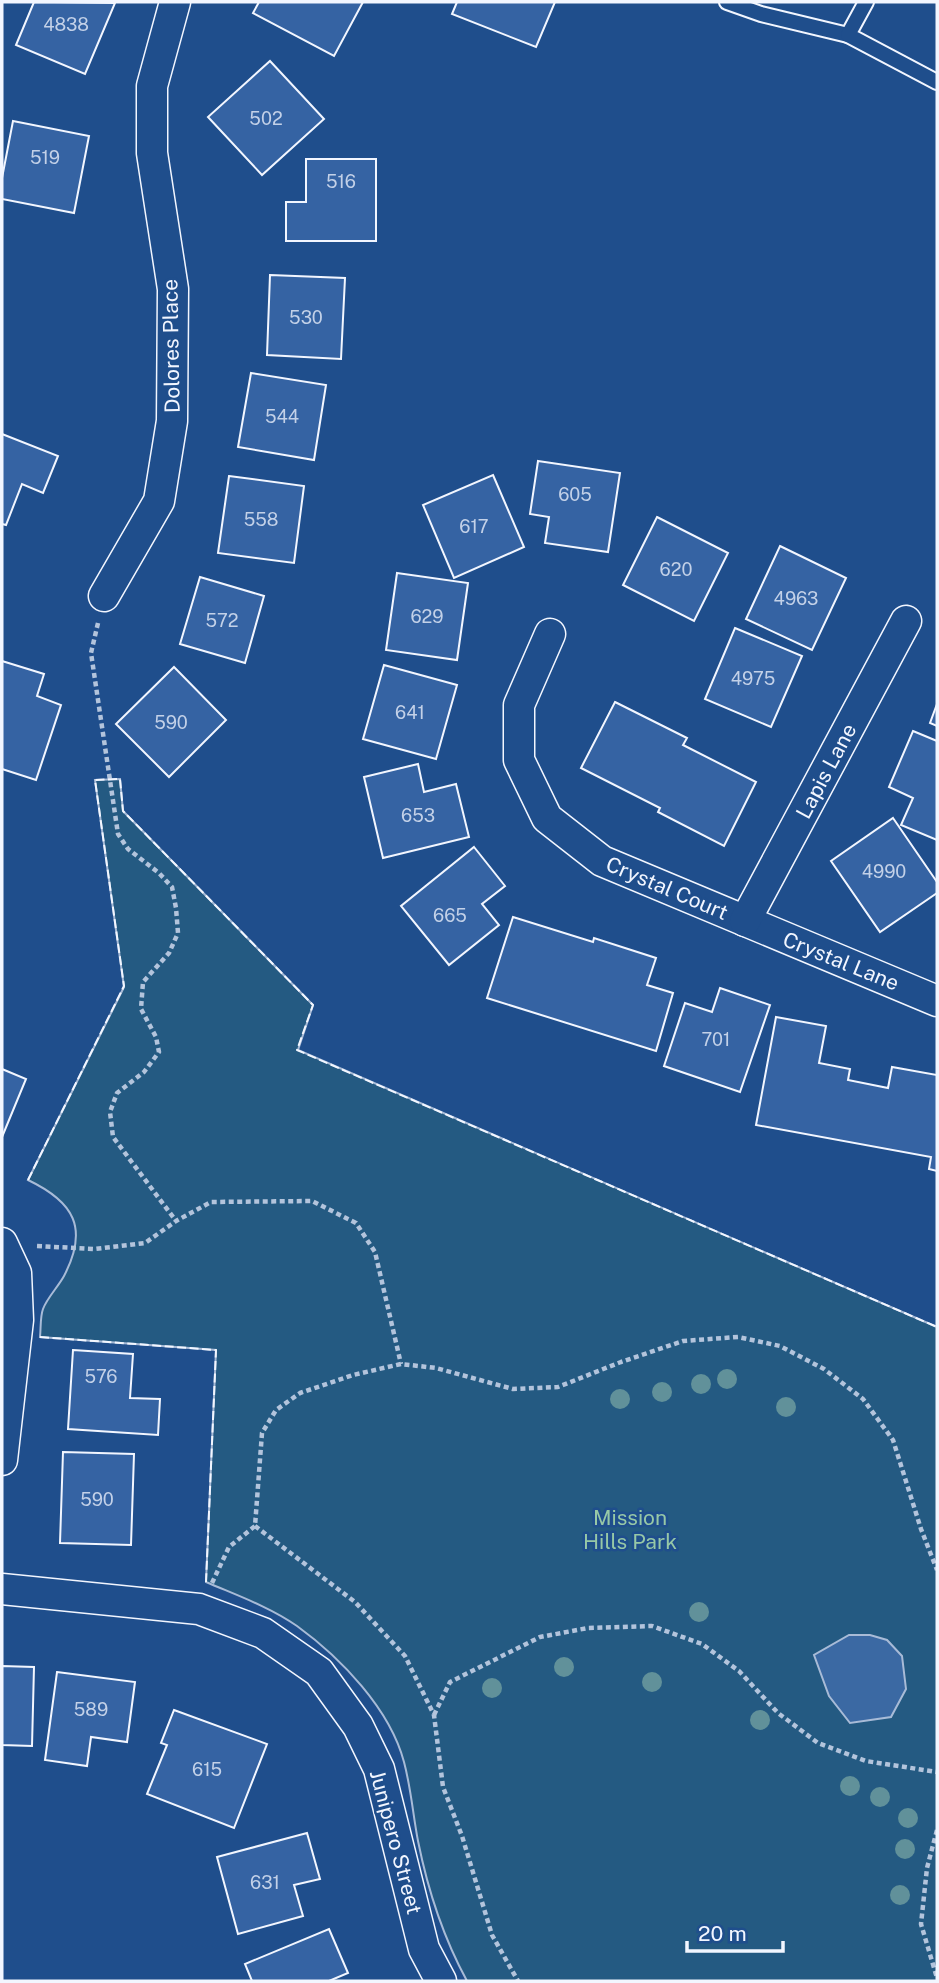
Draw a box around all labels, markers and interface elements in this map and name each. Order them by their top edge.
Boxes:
house number: 4838 [43,14,89,35]
house number: 502 [249,108,283,129]
house number: 519 [30,147,60,168]
house number: 516 [326,171,356,192]
street label: Dolores Place [157,279,185,413]
house number: 530 [289,307,323,328]
house number: 544 [265,406,299,427]
house number: 605 [558,484,592,505]
house number: 558 [244,509,278,530]
house number: 617 [459,516,489,537]
house number: 620 [660,559,692,580]
house number: 4963 [774,588,818,609]
house number: 629 [410,606,444,627]
house number: 572 [205,610,239,631]
house number: 4975 [731,668,775,689]
house number: 641 [395,702,425,723]
house number: 590 [154,712,188,733]
street label: Lapis Lane [791,719,861,823]
house number: 653 [401,805,435,826]
street label: Crystal Court [602,851,732,925]
house number: 4990 [862,861,906,882]
house number: 665 [433,905,467,926]
street label: Crystal Lane [779,926,903,996]
house number: 701 [702,1029,730,1050]
house number: 576 [84,1366,118,1387]
house number: 590 [80,1489,114,1510]
park label: Mission Hills Park [583,1505,677,1554]
house number: 589 [74,1699,108,1720]
house number: 615 [192,1759,222,1780]
street label: Junipero Street [365,1767,427,1917]
house number: 631 [250,1872,280,1893]
scale bar [687,1910,783,1954]
text: 20 m [698,1921,747,1946]

